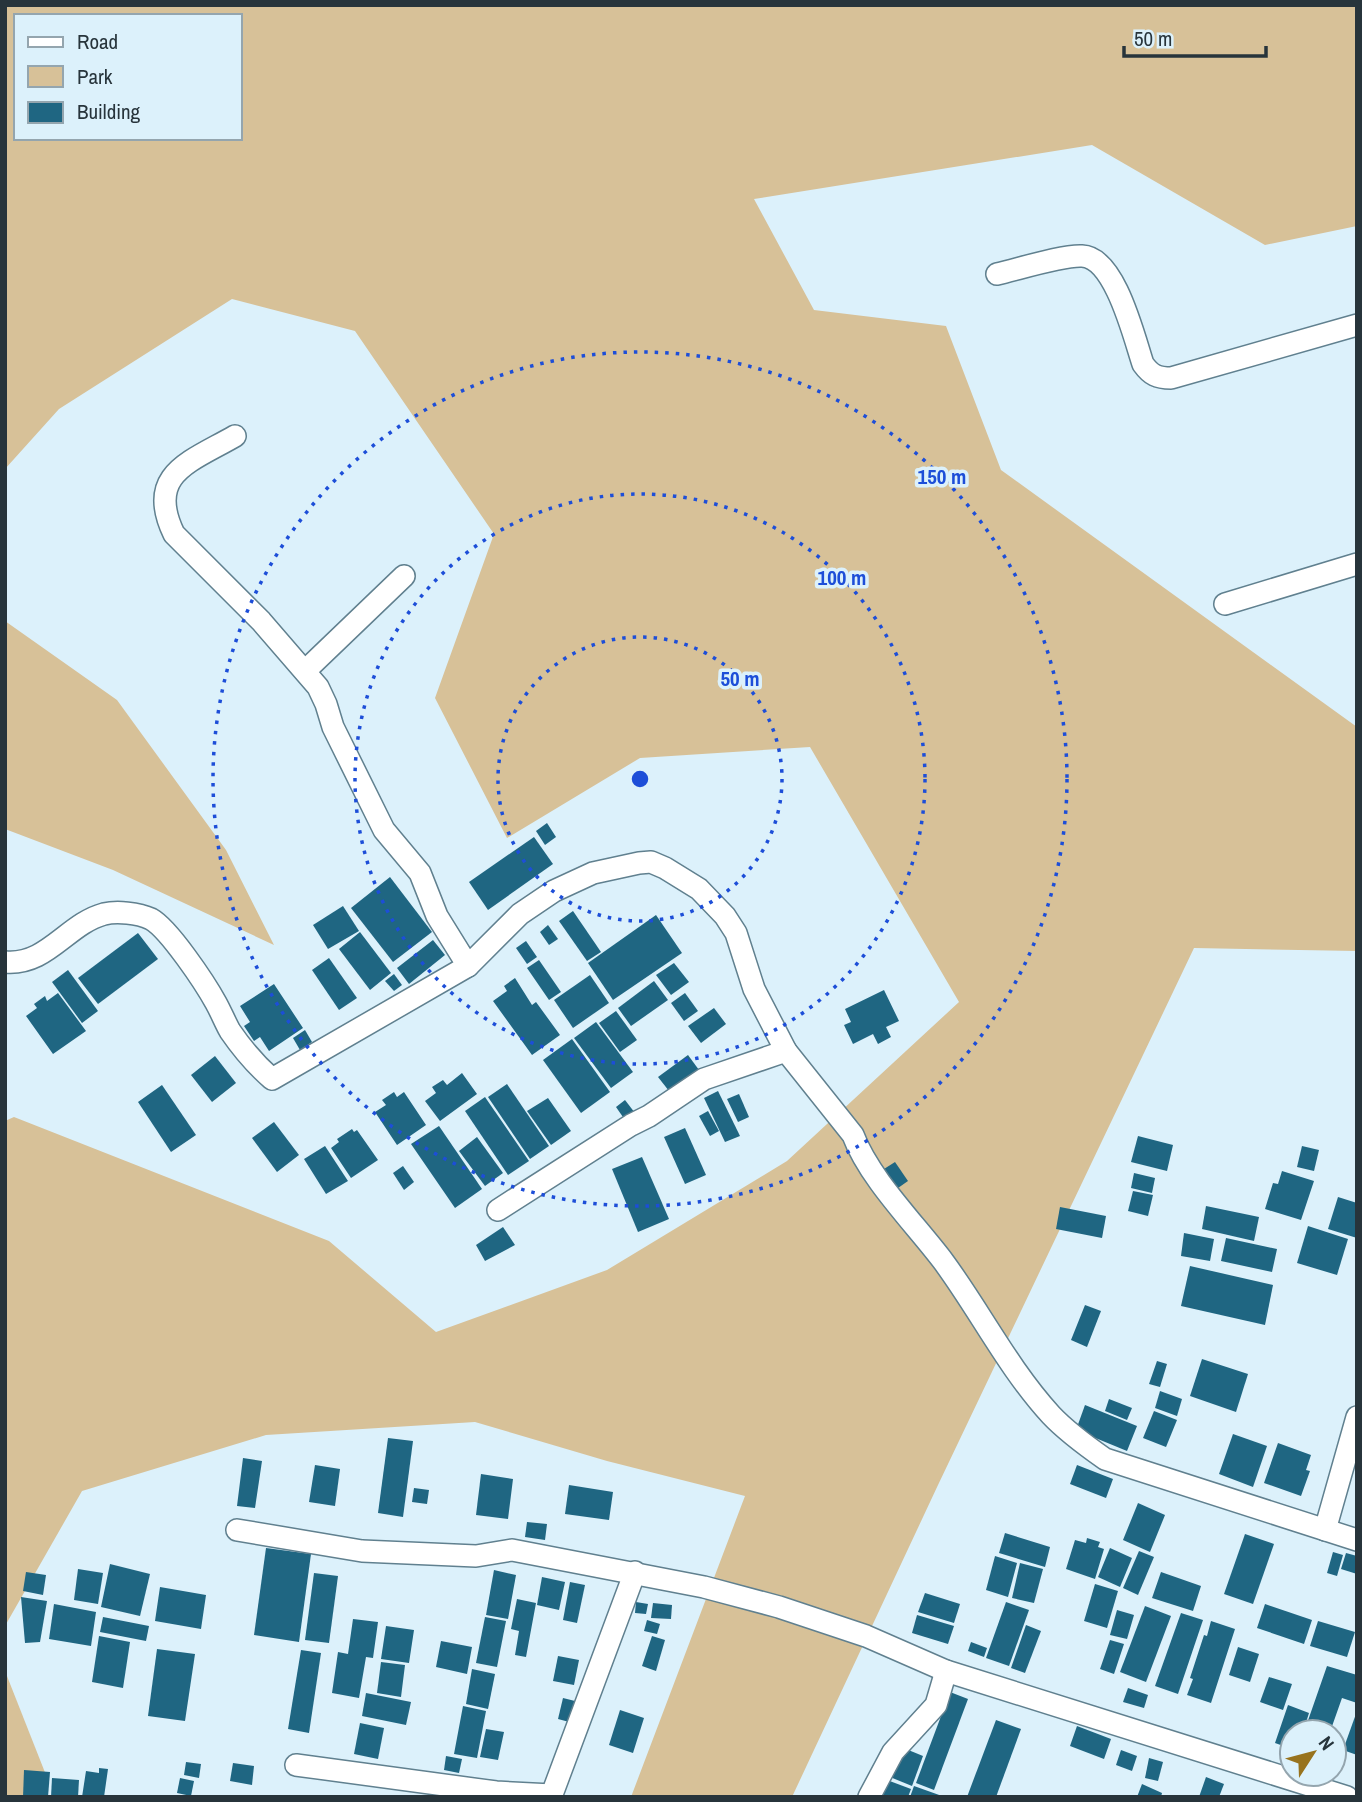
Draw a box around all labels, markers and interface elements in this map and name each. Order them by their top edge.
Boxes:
legend [14,14,242,140]
scale bar [1124,14,1266,58]
text: 50 m [1134,24,1172,53]
text: Road [77,27,118,56]
text: Park [77,62,113,91]
text: Building [77,97,141,126]
text: 150 m [918,462,966,491]
text: 100 m [818,563,866,592]
text: 50 m [720,664,760,693]
centre of rings [628,767,652,791]
north arrow [1278,1718,1348,1788]
text: N [1313,1731,1341,1755]

